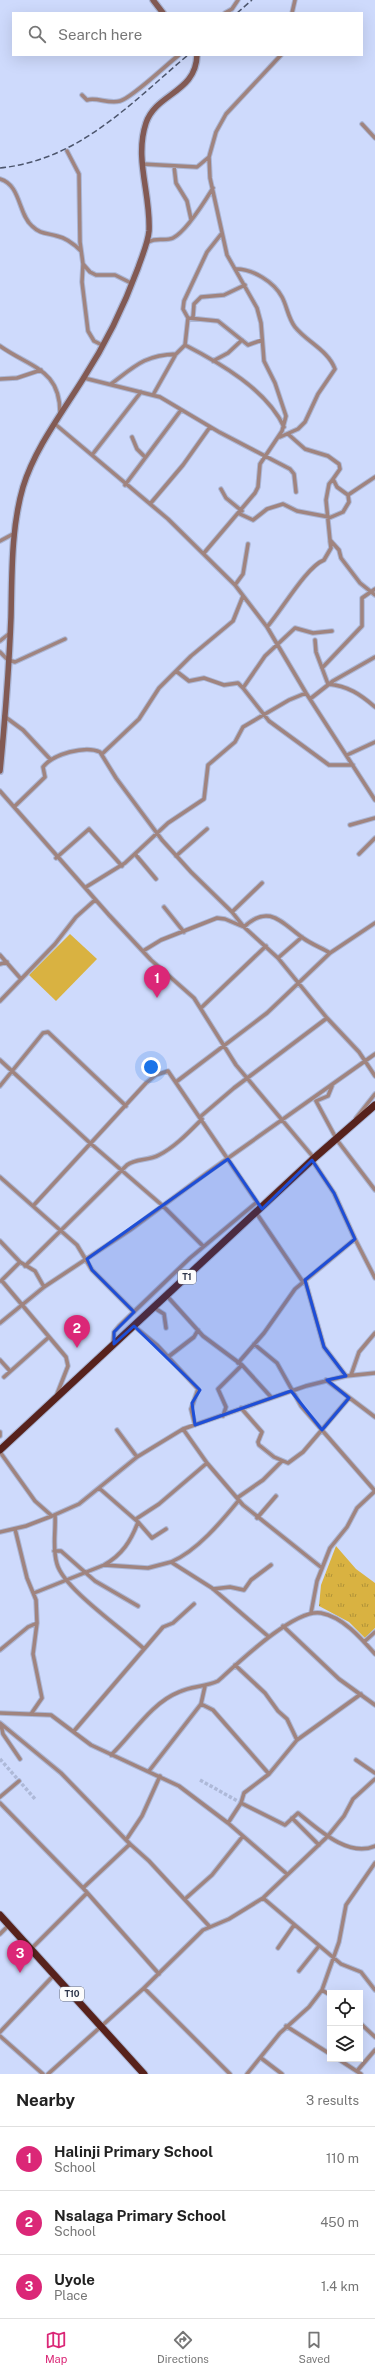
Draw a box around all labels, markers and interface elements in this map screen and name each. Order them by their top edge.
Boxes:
search box [12,12,363,56]
icon: search [26,23,48,45]
text: Search here [58,26,142,43]
pin: 1 [144,965,170,998]
your location [141,1057,161,1077]
road number: T1 [178,1270,196,1284]
pin: 2 [64,1315,90,1348]
pin: 3 [7,1940,33,1973]
road number: T10 [60,1987,84,2001]
map controls [327,1990,363,2062]
button: locate [327,1990,363,2026]
button: layers [327,2026,363,2062]
text: Nearby [16,2090,75,2110]
text: 3 results [306,2093,359,2108]
text: Halinji Primary School [54,2143,213,2160]
text: 1 [26,2151,32,2166]
text: 110 m [326,2151,359,2166]
text: School [54,2160,96,2175]
text: Nsalaga Primary School [54,2207,226,2224]
text: 2 [25,2215,33,2230]
text: 450 m [320,2215,359,2230]
text: School [54,2224,96,2239]
text: Uyole [54,2271,95,2288]
text: 3 [25,2279,33,2294]
text: 1.4 km [321,2279,359,2294]
text: Place [54,2288,88,2303]
tab: Map [45,2329,67,2365]
tab: Directions [157,2329,209,2365]
tab: Saved [299,2329,330,2365]

